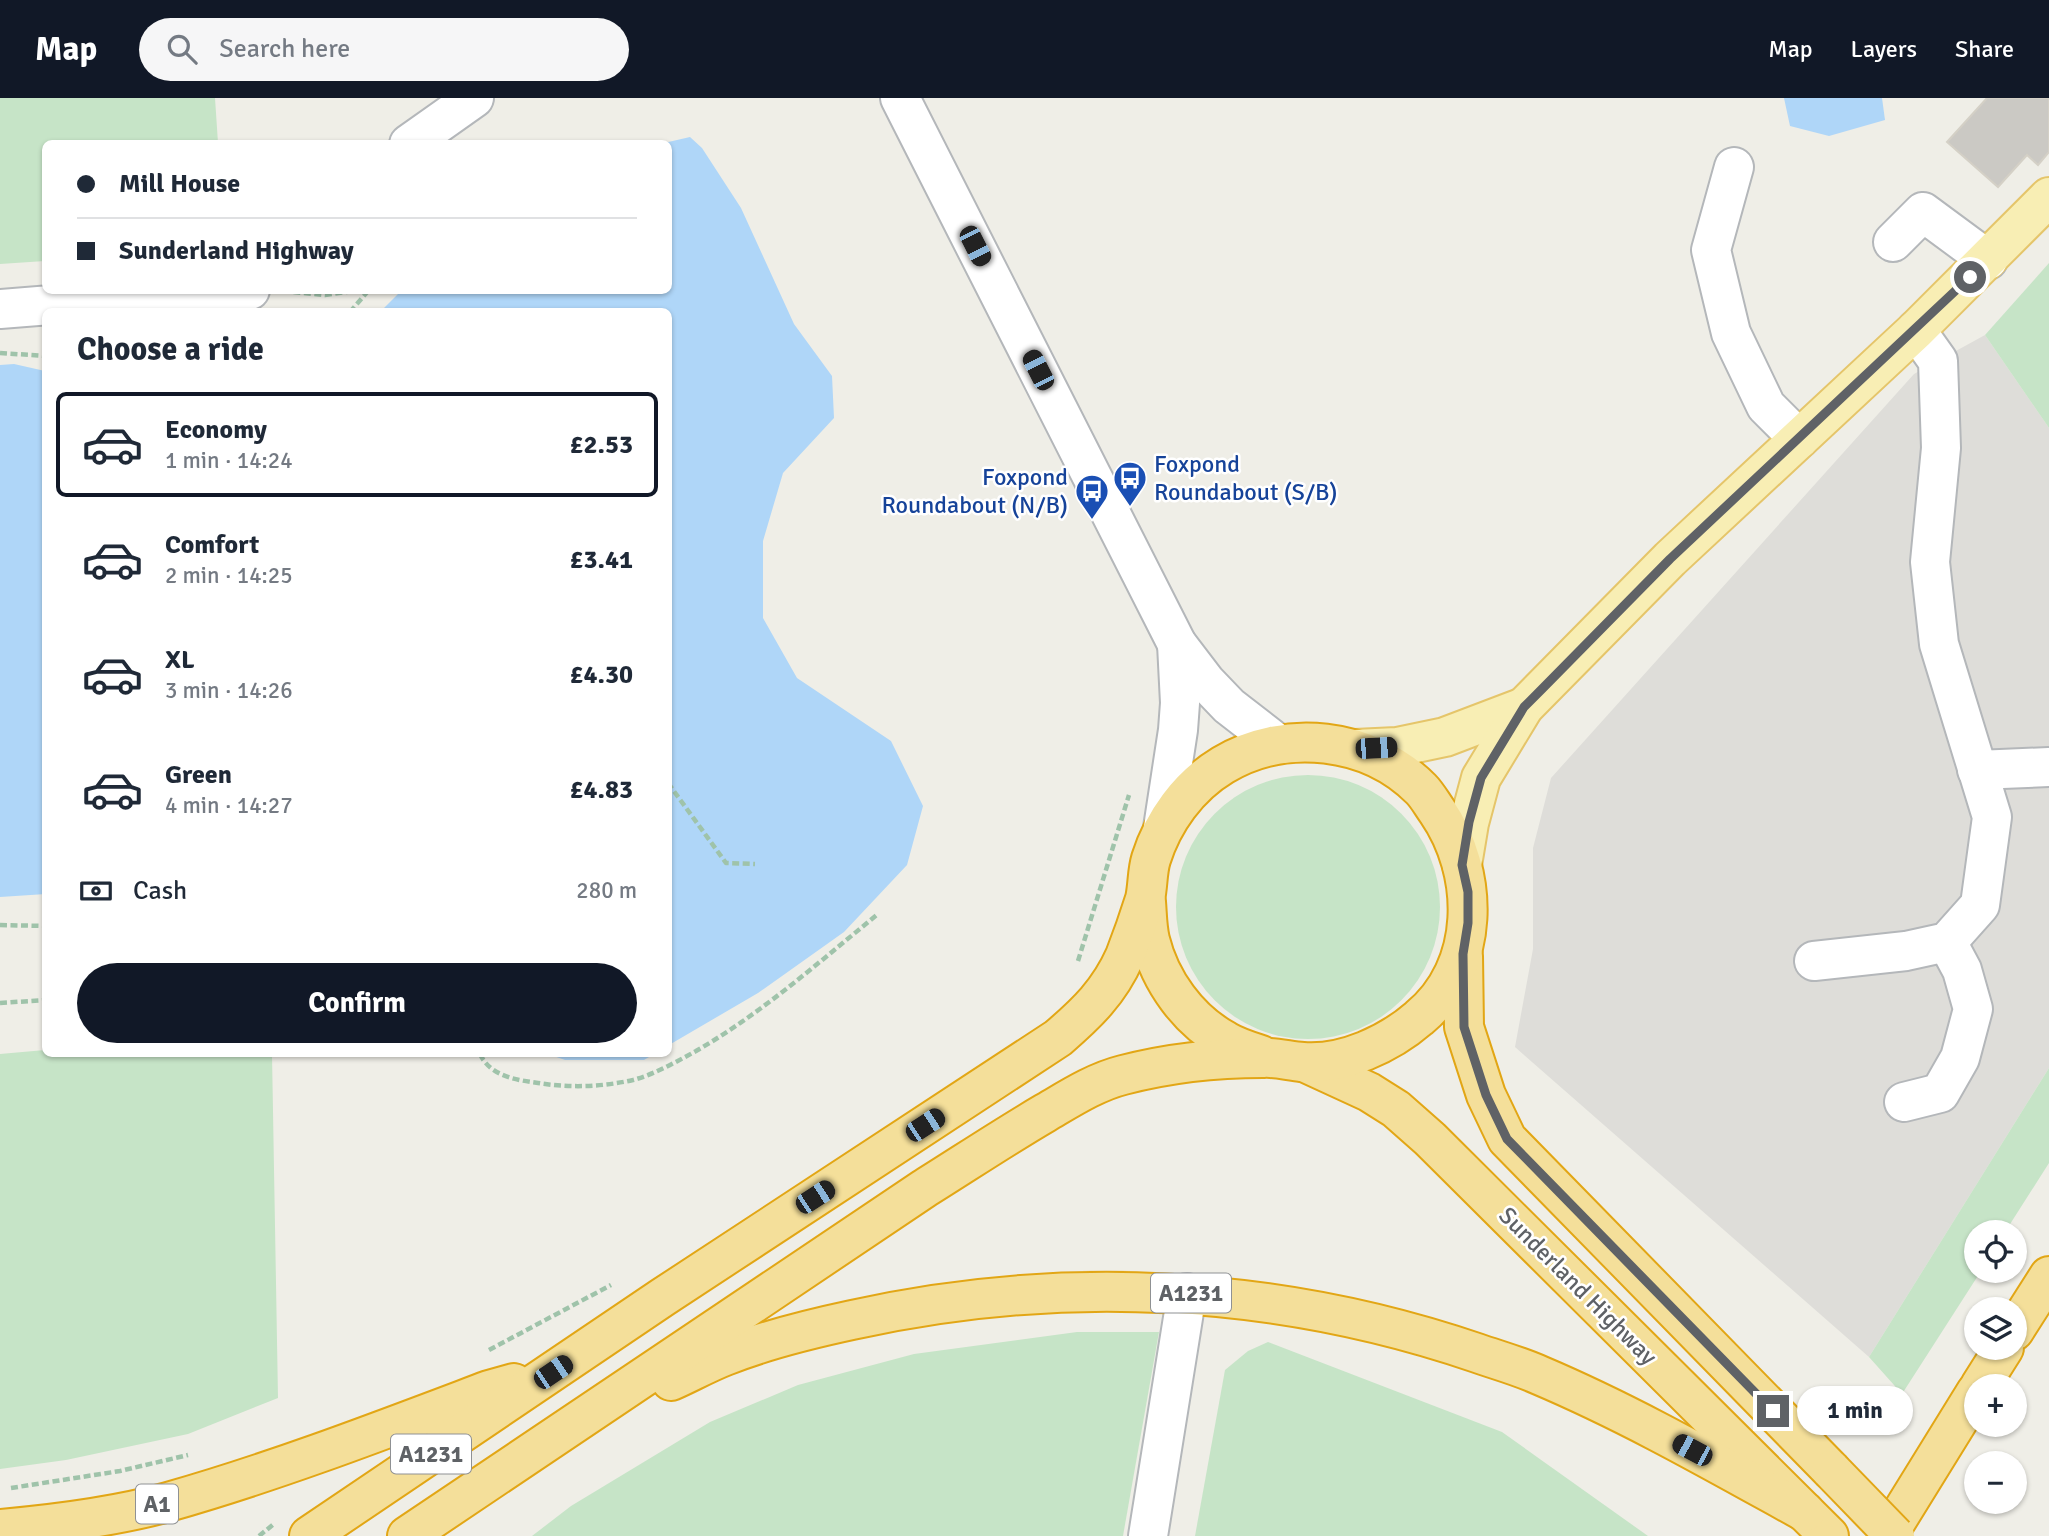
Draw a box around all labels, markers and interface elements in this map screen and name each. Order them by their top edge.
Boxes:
search box [139,18,629,81]
text: Map [35,29,97,70]
icon: search [163,30,201,68]
text: Search here [219,33,350,65]
text: Map [1768,34,1813,64]
text: Layers [1851,34,1917,64]
text: Share [1955,34,2014,64]
text: Mill House [119,168,240,200]
car [957,223,994,269]
text: Sunderland Highway [119,235,354,267]
route start [1954,261,1986,293]
text: Choose a ride [77,330,264,369]
car [1020,347,1057,393]
icon: car [81,413,144,476]
text: Economy [165,414,267,446]
text: £2.53 [569,429,633,461]
text: 1 min · 14:24 [165,446,293,475]
place label: Foxpond Roundabout (S/B) [1154,449,1338,507]
bus stop icon: Foxpond Roundabout (S/B) [1111,459,1149,508]
place label: Foxpond Roundabout (N/B) [882,462,1068,520]
bus stop icon: Foxpond Roundabout (N/B) [1073,472,1111,521]
icon: car [81,528,144,591]
text: Comfort [165,529,259,561]
text: £3.41 [569,544,633,576]
text: 2 min · 14:25 [165,561,293,590]
icon: car [81,643,144,706]
text: XL [165,644,195,676]
text: £4.30 [569,659,633,691]
text: 3 min · 14:26 [165,676,293,705]
car [1355,736,1398,760]
icon: car [81,758,144,821]
text: Green [165,759,232,791]
text: £4.83 [569,774,633,806]
text: 4 min · 14:27 [165,791,293,820]
icon: cash [77,872,115,910]
text: Cash [133,875,187,907]
text: 280 m [576,876,637,905]
button: Confirm [77,963,637,1043]
car [902,1105,949,1145]
car [792,1177,839,1217]
street label: Sunderland Highway [1493,1201,1663,1371]
map controls [1964,1220,2027,1514]
button: locate [1964,1220,2027,1283]
road number: A1231 [1151,1274,1231,1312]
button: layers [1964,1297,2027,1360]
car [530,1352,577,1392]
button: + [1964,1374,2027,1437]
callout: 1 min [1798,1386,1913,1436]
route end [1757,1395,1789,1427]
text: 1 min [1827,1396,1883,1425]
car [1669,1431,1716,1469]
road number: A1231 [391,1434,471,1474]
button: − [1964,1451,2027,1514]
road number: A1 [136,1484,178,1524]

